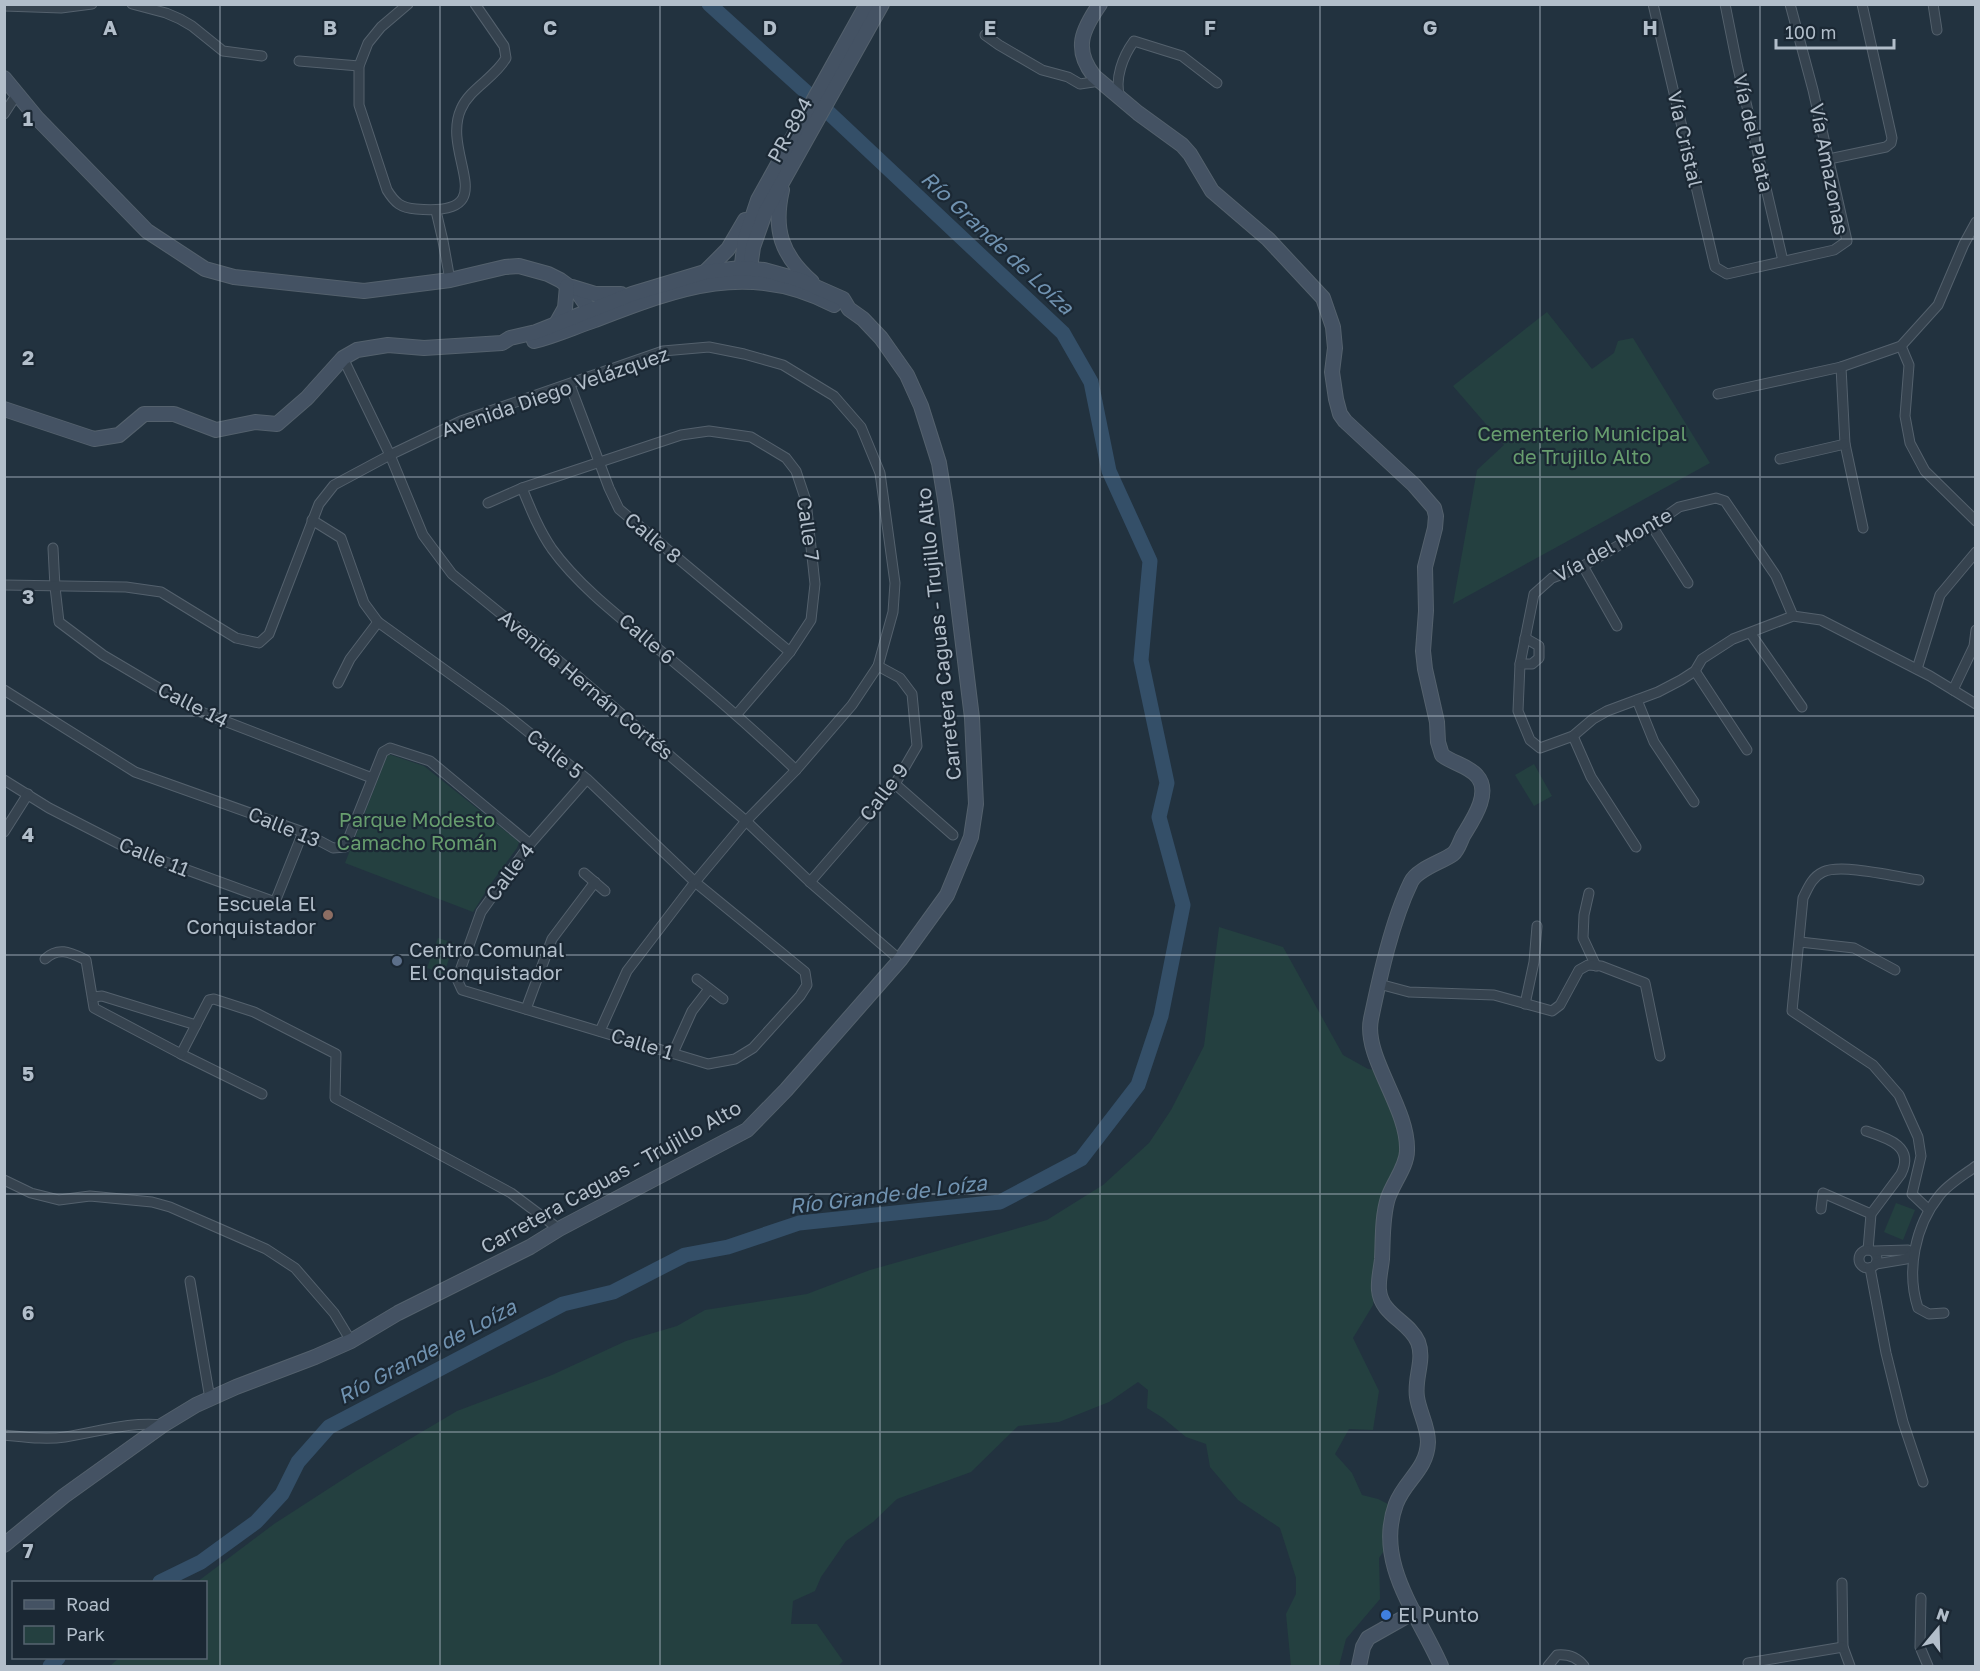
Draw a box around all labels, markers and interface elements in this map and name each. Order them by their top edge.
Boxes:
scale bar [1776,12,1894,50]
text: A [103,15,117,39]
text: B [323,15,337,39]
text: C [543,15,557,39]
text: D [763,15,777,39]
text: E [984,15,996,39]
text: F [1204,15,1216,39]
text: G [1423,15,1437,39]
text: H [1642,15,1658,39]
text: 100 m [1785,21,1836,43]
street label: Vía del Plata [1729,71,1779,194]
street label: Vía Cristal [1663,88,1709,189]
street label: PR-894 [761,93,817,166]
street label: Vía Amazonas [1805,101,1855,237]
text: 1 [23,106,33,130]
water label: Río Grande de Loíza [916,165,1080,320]
street label: Avenida Diego Velázquez [438,341,672,441]
text: 2 [22,345,34,369]
park label: Cementerio Municipal de Trujillo Alto [1477,421,1687,468]
street label: Carretera Caguas - Trujillo Alto [911,487,965,782]
street label: Calle 7 [793,495,825,563]
street label: Vía del Monte [1549,502,1676,586]
street label: Calle 8 [621,507,687,568]
text: 3 [22,584,34,608]
street label: Avenida Hernán Cortés [495,604,679,764]
street label: Calle 6 [615,608,681,669]
street label: Calle 14 [154,676,233,732]
street label: Calle 5 [523,723,589,783]
street label: Calle 9 [854,758,913,825]
street label: Calle 13 [245,801,324,851]
park label: Parque Modesto Camacho Román [337,807,497,854]
text: 4 [22,822,34,846]
street label: Calle 11 [116,831,193,881]
street label: Calle 4 [480,838,539,905]
place label: Escuela El Conquistador [186,891,316,938]
marker: Escuela El Conquistador [321,908,335,922]
place label: Centro Comunal El Conquistador [409,937,564,984]
marker: Centro Comunal El Conquistador [390,954,404,968]
street label: Calle 1 [608,1022,677,1064]
text: 5 [22,1061,34,1085]
street label: Carretera Caguas - Trujillo Alto [476,1094,745,1258]
water label: Río Grande de Loíza [788,1169,989,1219]
water label: Río Grande de Loíza [333,1292,521,1409]
text: 6 [22,1300,34,1324]
text: 7 [23,1538,34,1562]
legend [12,1581,207,1659]
text: Road [66,1593,110,1615]
north arrow [1908,1599,1968,1659]
place label: El Punto [1398,1602,1479,1626]
text: N [1934,1603,1952,1626]
marker: El Punto [1379,1608,1393,1622]
text: Park [66,1623,105,1645]

